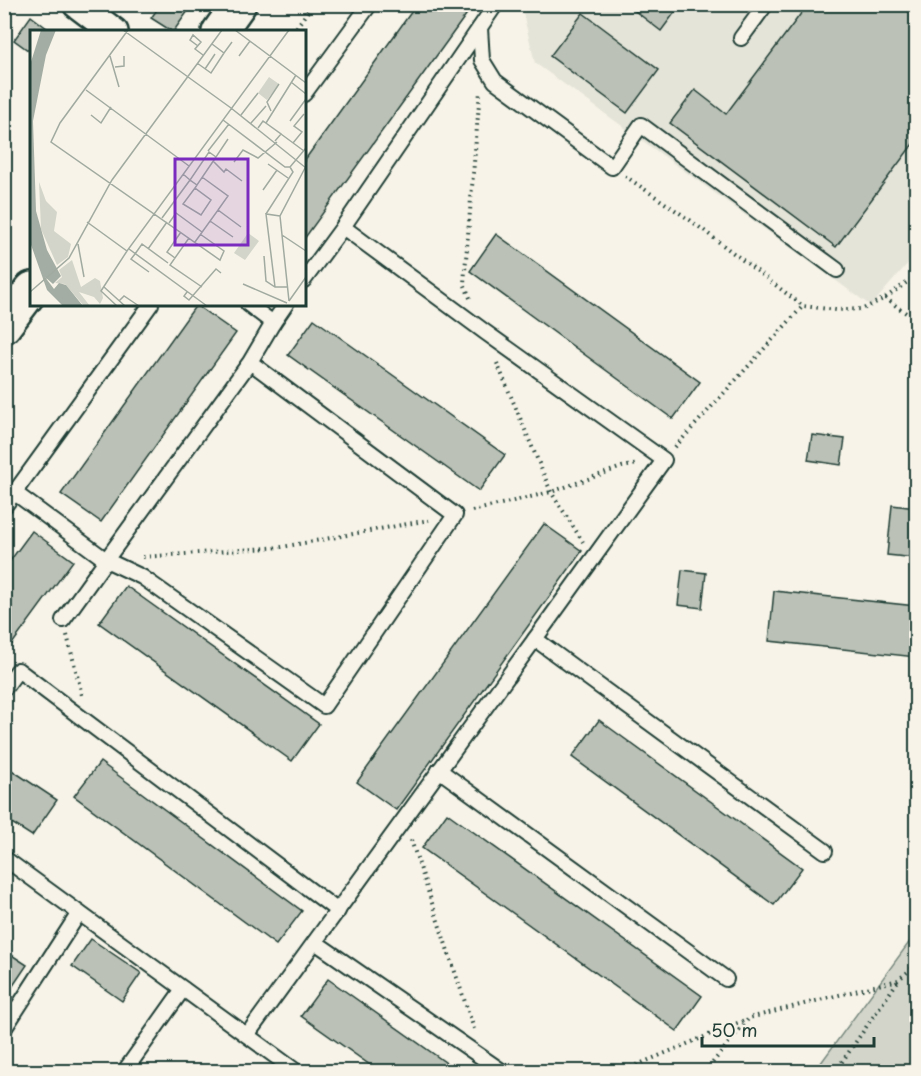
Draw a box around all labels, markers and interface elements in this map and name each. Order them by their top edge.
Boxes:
inset map [30,30,306,306]
scale bar [702,1010,874,1048]
text: 50 m [711,1016,758,1043]

